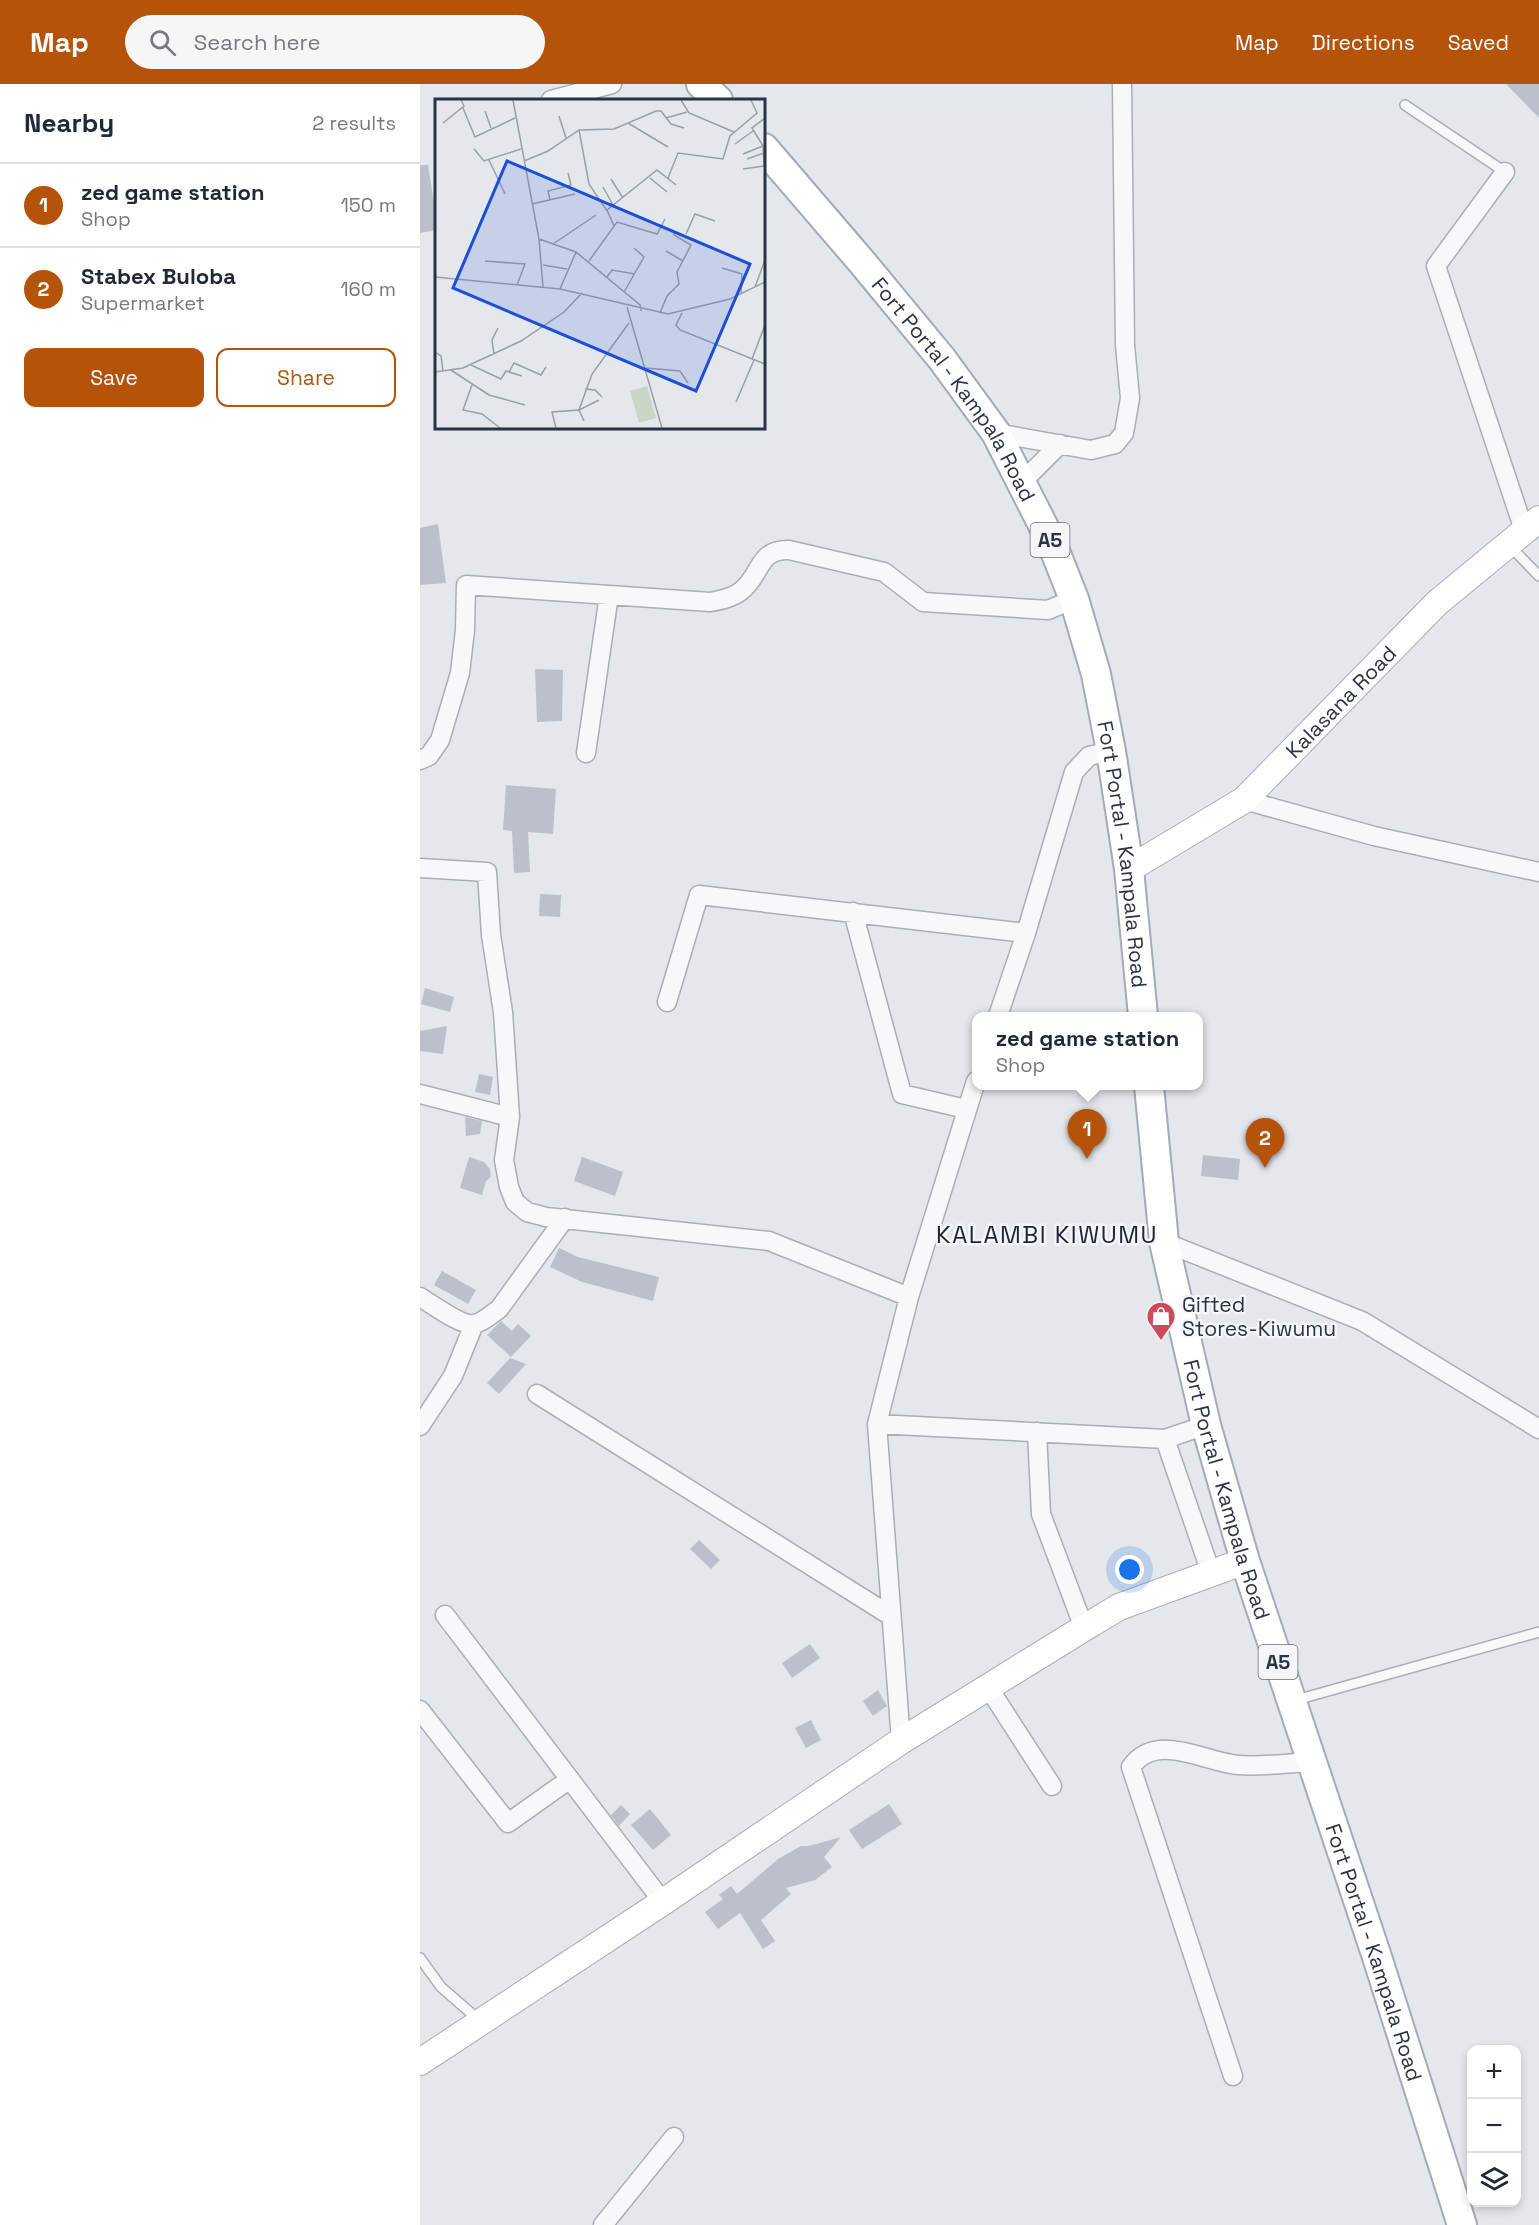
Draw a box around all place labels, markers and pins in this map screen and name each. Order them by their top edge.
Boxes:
pin: 1 [1068,1110,1106,1159]
pin: 2 [1246,1118,1284,1168]
place label: Gifted Stores-Kiwumu [1182,1291,1336,1342]
shop icon: Gifted Stores-Kiwumu [1145,1300,1177,1342]

